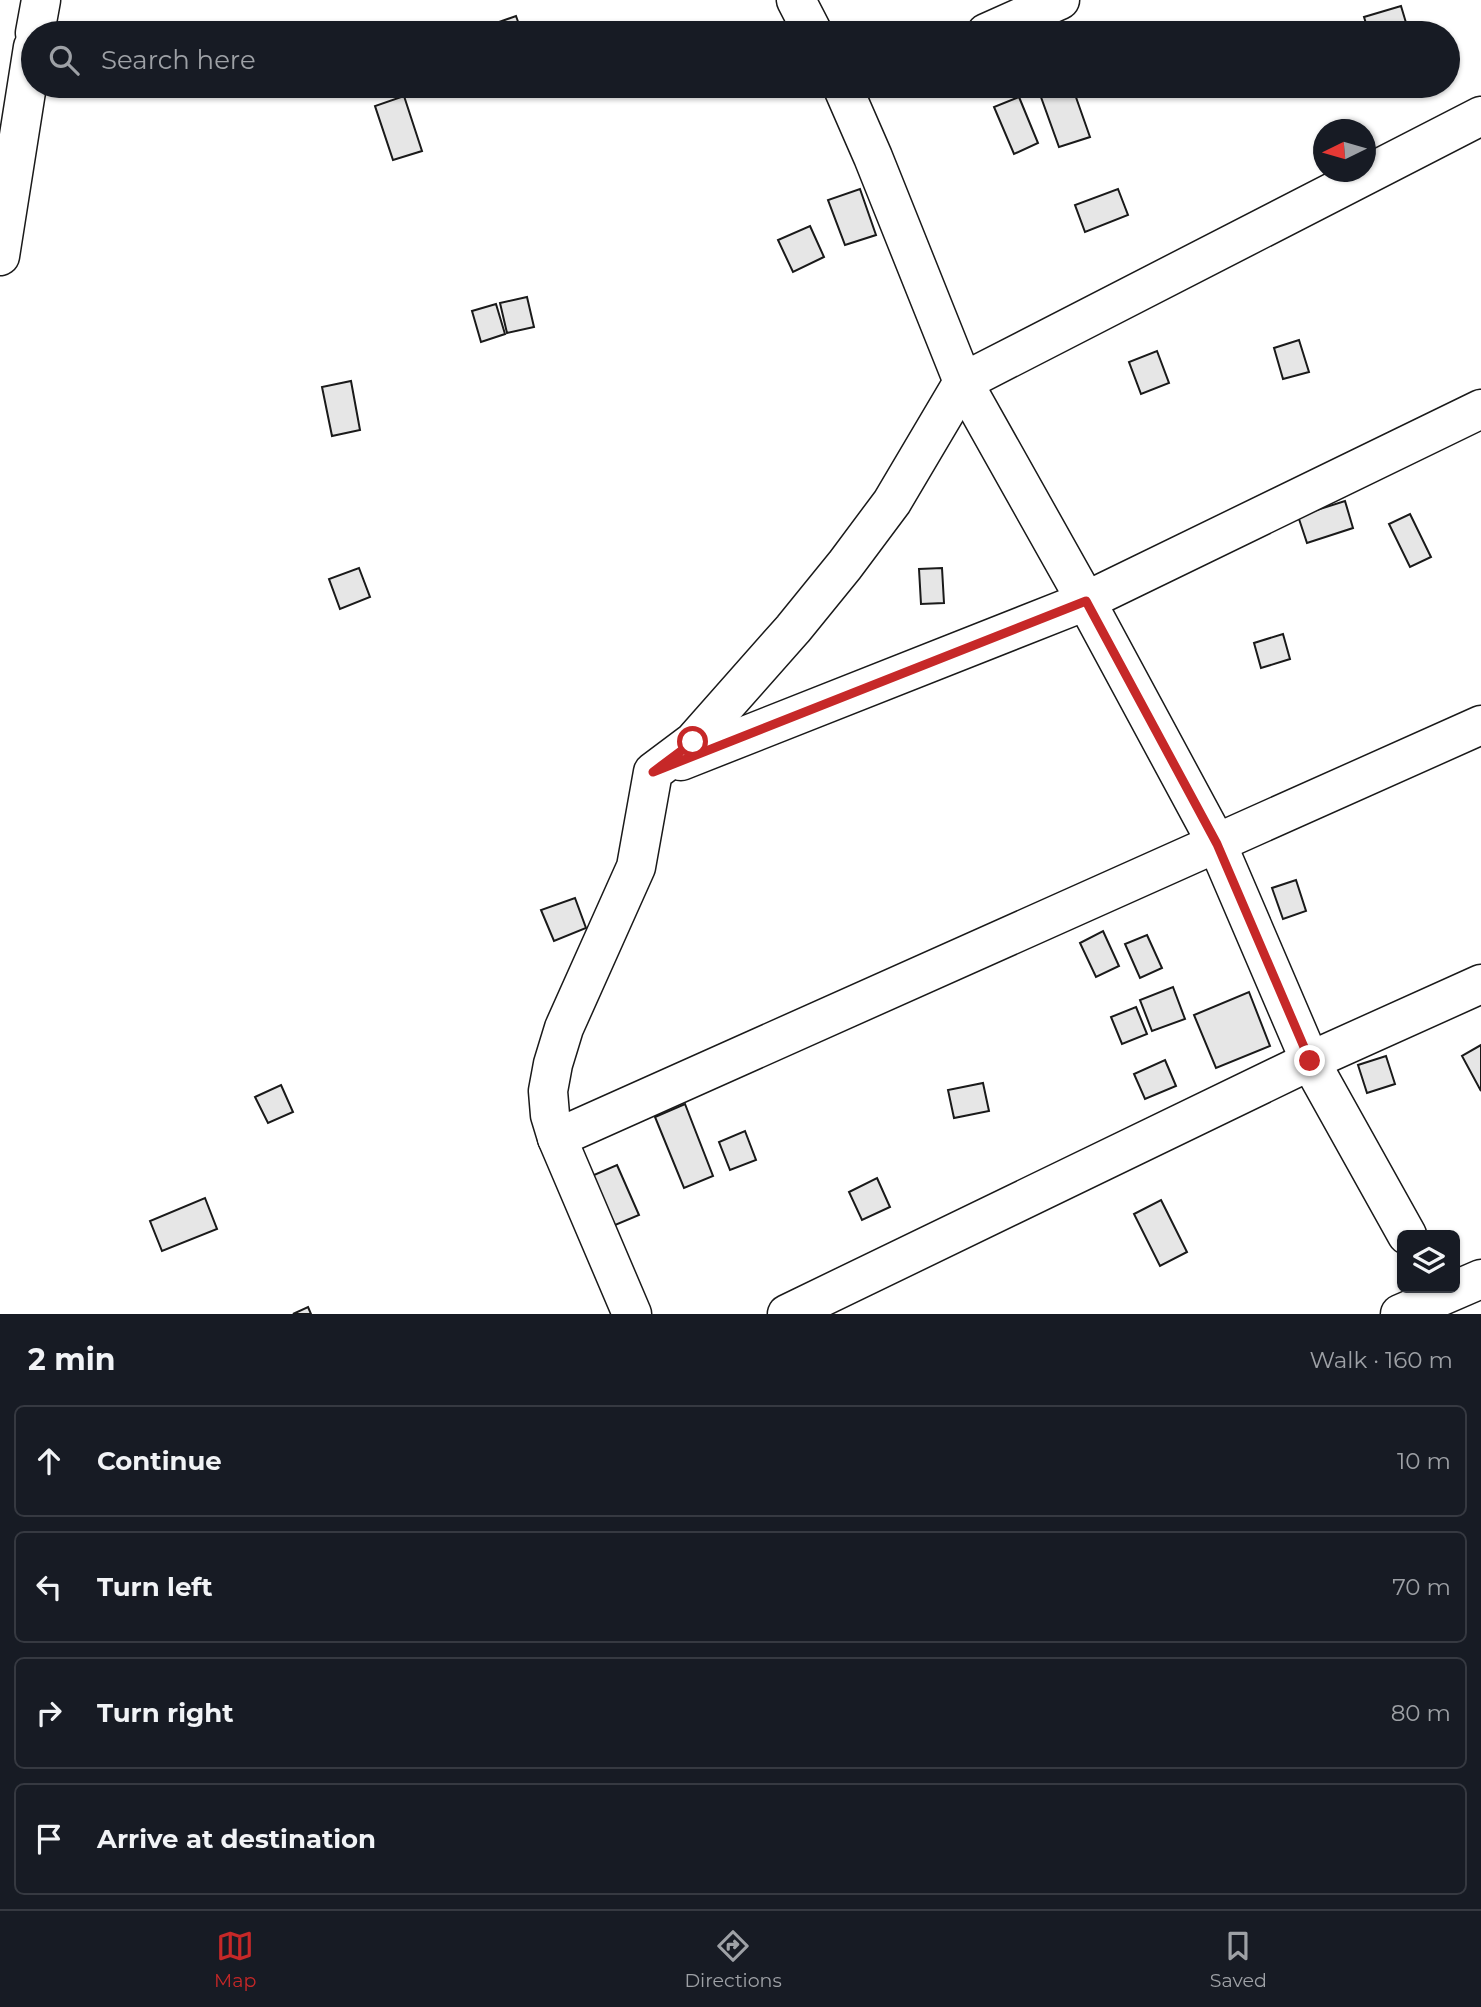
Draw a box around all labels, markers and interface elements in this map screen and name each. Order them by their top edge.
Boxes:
search box [21,21,1460,98]
icon: search [45,41,83,79]
text: Search here [101,44,256,76]
north arrow [1313,119,1376,182]
route start [677,726,708,757]
route end [1294,1045,1325,1076]
map controls [1397,1230,1460,1293]
button: layers [1397,1230,1460,1293]
text: 2 min [28,1341,115,1378]
text: Walk · 160 m [1309,1346,1453,1374]
icon: ahead [30,1442,68,1480]
text: Continue [97,1445,222,1477]
text: 10 m [1397,1447,1451,1475]
icon: left [30,1568,68,1606]
text: Turn left [97,1571,213,1603]
text: 70 m [1392,1573,1451,1601]
icon: right [30,1694,68,1732]
text: Turn right [97,1697,233,1729]
text: 80 m [1391,1699,1451,1727]
icon: arrive [30,1820,68,1858]
text: Arrive at destination [97,1823,376,1855]
tab: Map [214,1927,256,1992]
tab: Directions [684,1927,782,1992]
tab: Saved [1210,1927,1267,1992]

